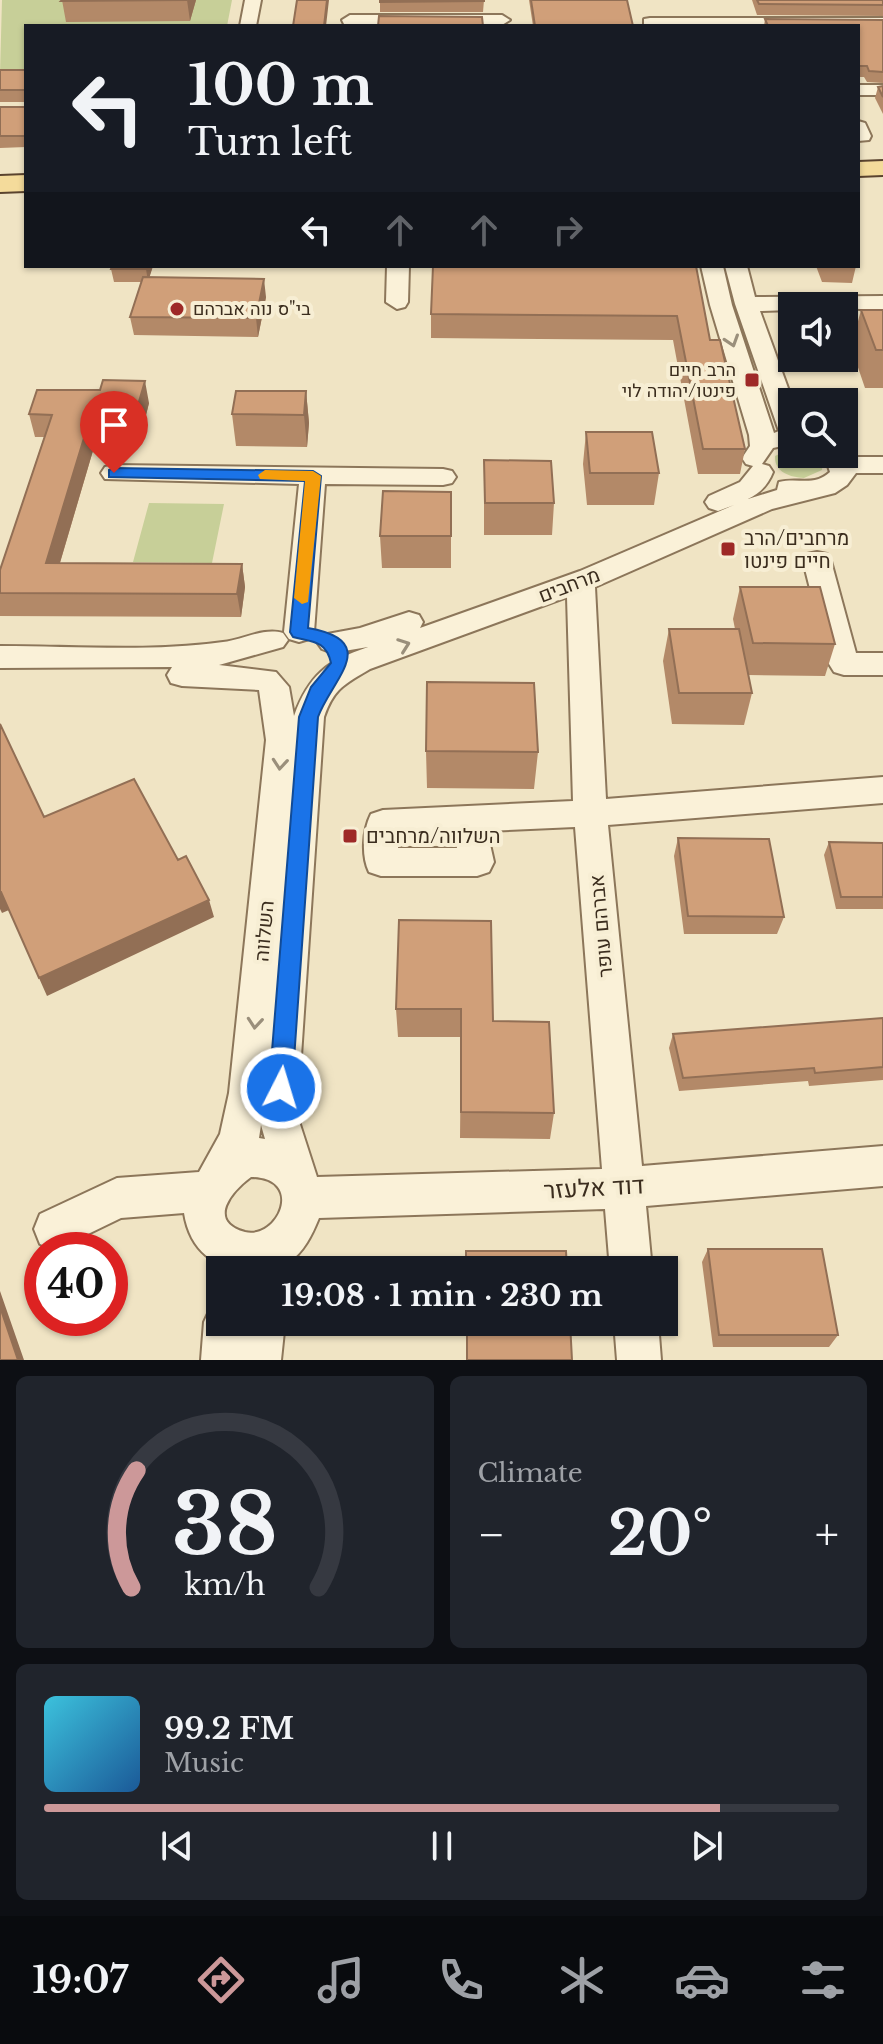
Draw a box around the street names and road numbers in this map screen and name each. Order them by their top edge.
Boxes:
street label: מרחבים [535,562,603,608]
street label: אברהם עופר [585,874,617,978]
street label: השלווה [249,899,279,963]
street label: דוד אלעזר [543,1170,645,1205]

